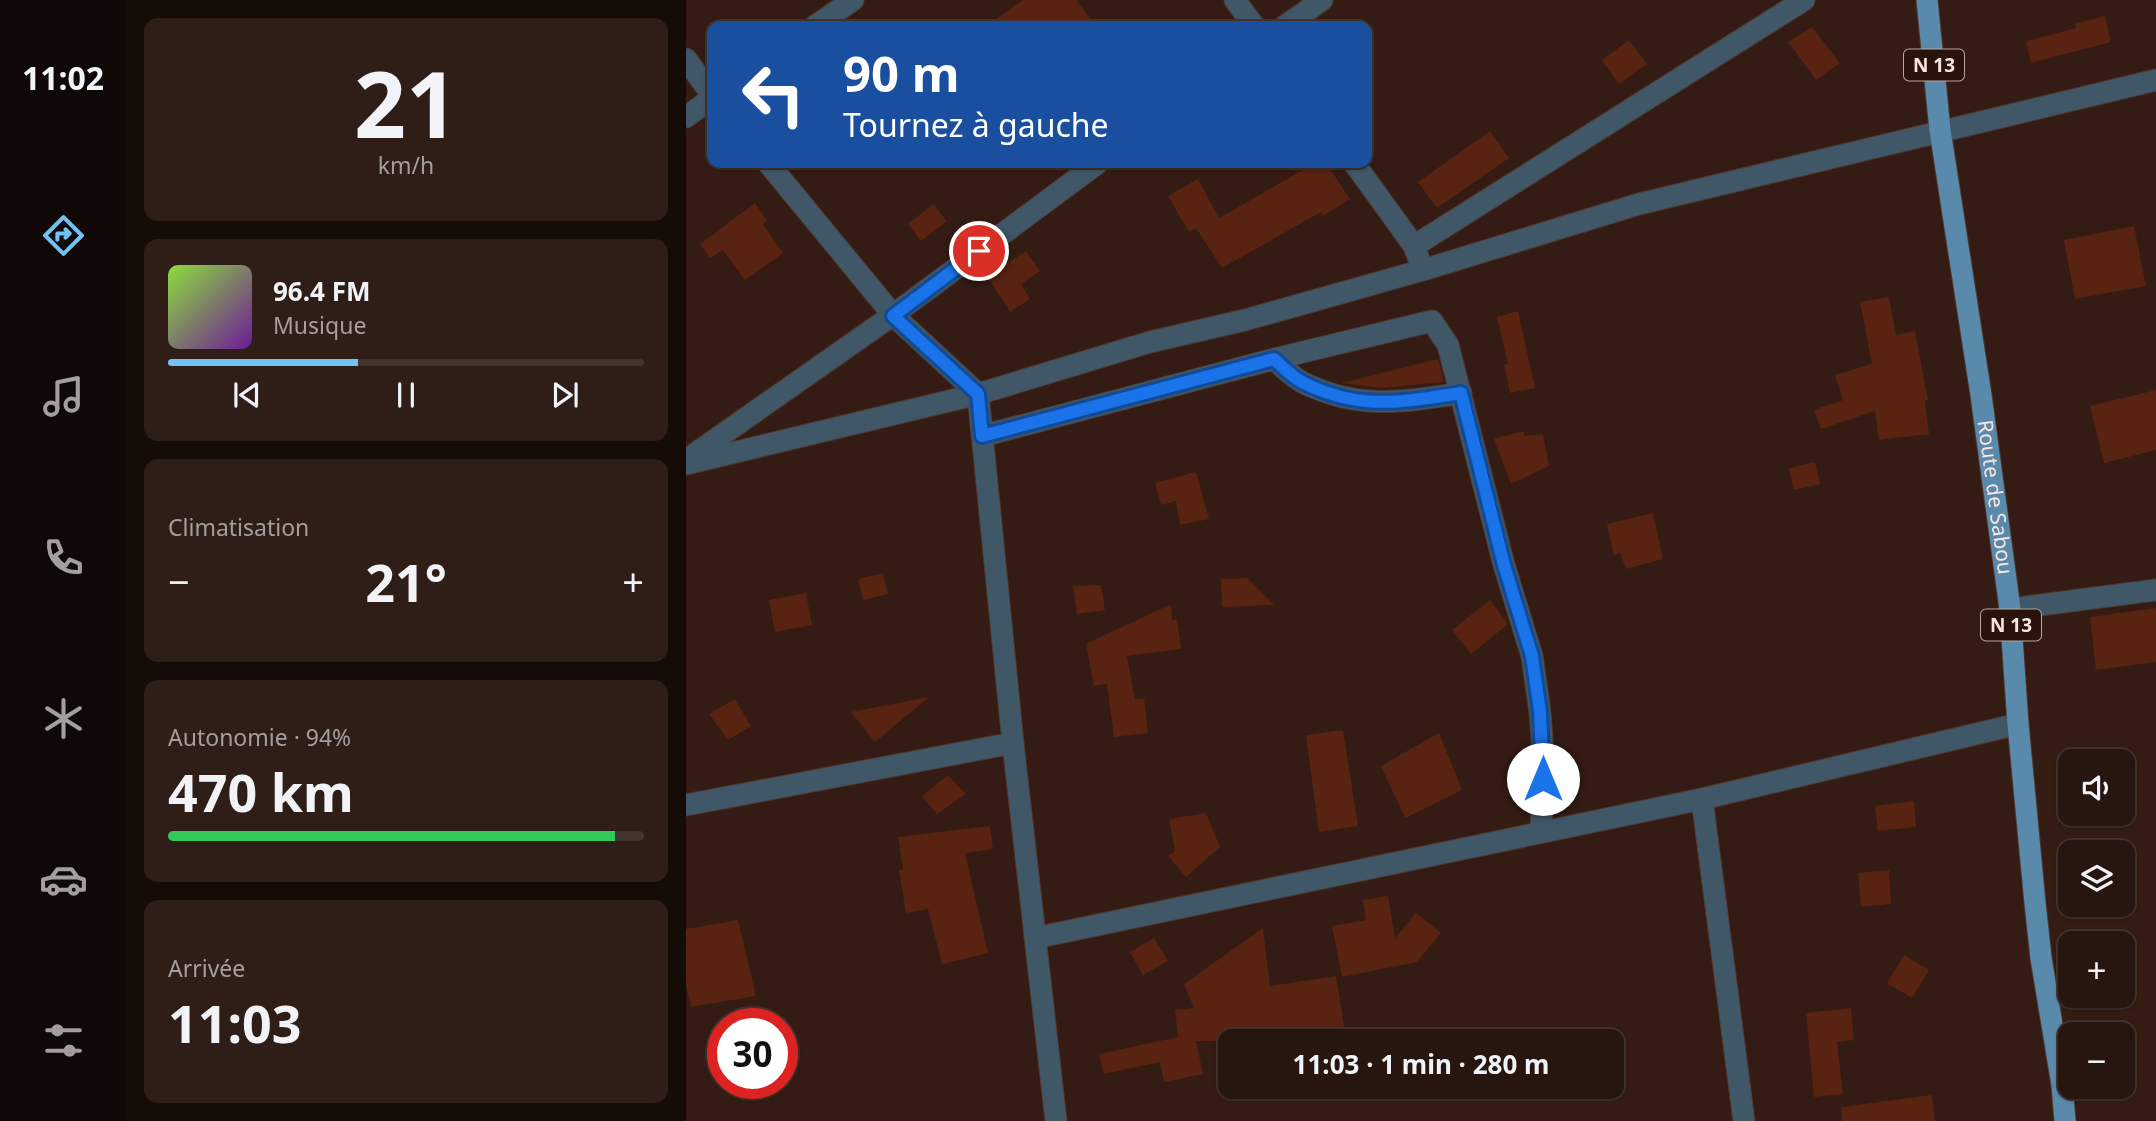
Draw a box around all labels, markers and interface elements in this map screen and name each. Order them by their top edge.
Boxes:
text: 90 m [843,40,960,106]
text: 21 [354,41,458,165]
icon: left [728,49,819,140]
road number: N 13 [1904,50,1964,80]
text: 11:02 [22,56,104,99]
text: Tournez à gauche [843,103,1109,146]
text: km/h [378,149,434,181]
icon: directions [39,211,88,260]
pin [949,221,1009,281]
icon: arrive [960,232,998,270]
text: 96.4 FM [273,273,370,309]
text: Musique [273,309,366,341]
icon: music [39,372,88,421]
icon: previous [228,376,266,414]
icon: pause [387,376,425,414]
icon: next [546,376,584,414]
street label: Route de Sabou [1972,418,2020,576]
text: Climatisation [168,511,309,543]
icon: phone [39,533,88,582]
text: 21° [365,546,447,617]
text: − [168,555,190,607]
text: + [622,555,644,607]
road number: N 13 [1981,610,2041,640]
icon: climate [39,694,88,743]
text: Autonomie · 94% [168,721,351,753]
position arrow [1506,742,1580,816]
map controls [2058,749,2135,1099]
button: sound [2058,749,2135,826]
text: 470 km [168,756,354,827]
button: layers [2058,840,2135,917]
icon: car [39,855,88,904]
button: + [2058,931,2135,1008]
text: Arrivée [168,952,245,984]
text: 11:03 [168,987,302,1058]
speed limit sign: 30 [707,1008,798,1099]
icon: filters [39,1016,88,1065]
button: − [2058,1022,2135,1099]
text: 11:03 · 1 min · 280 m [1293,1046,1549,1082]

